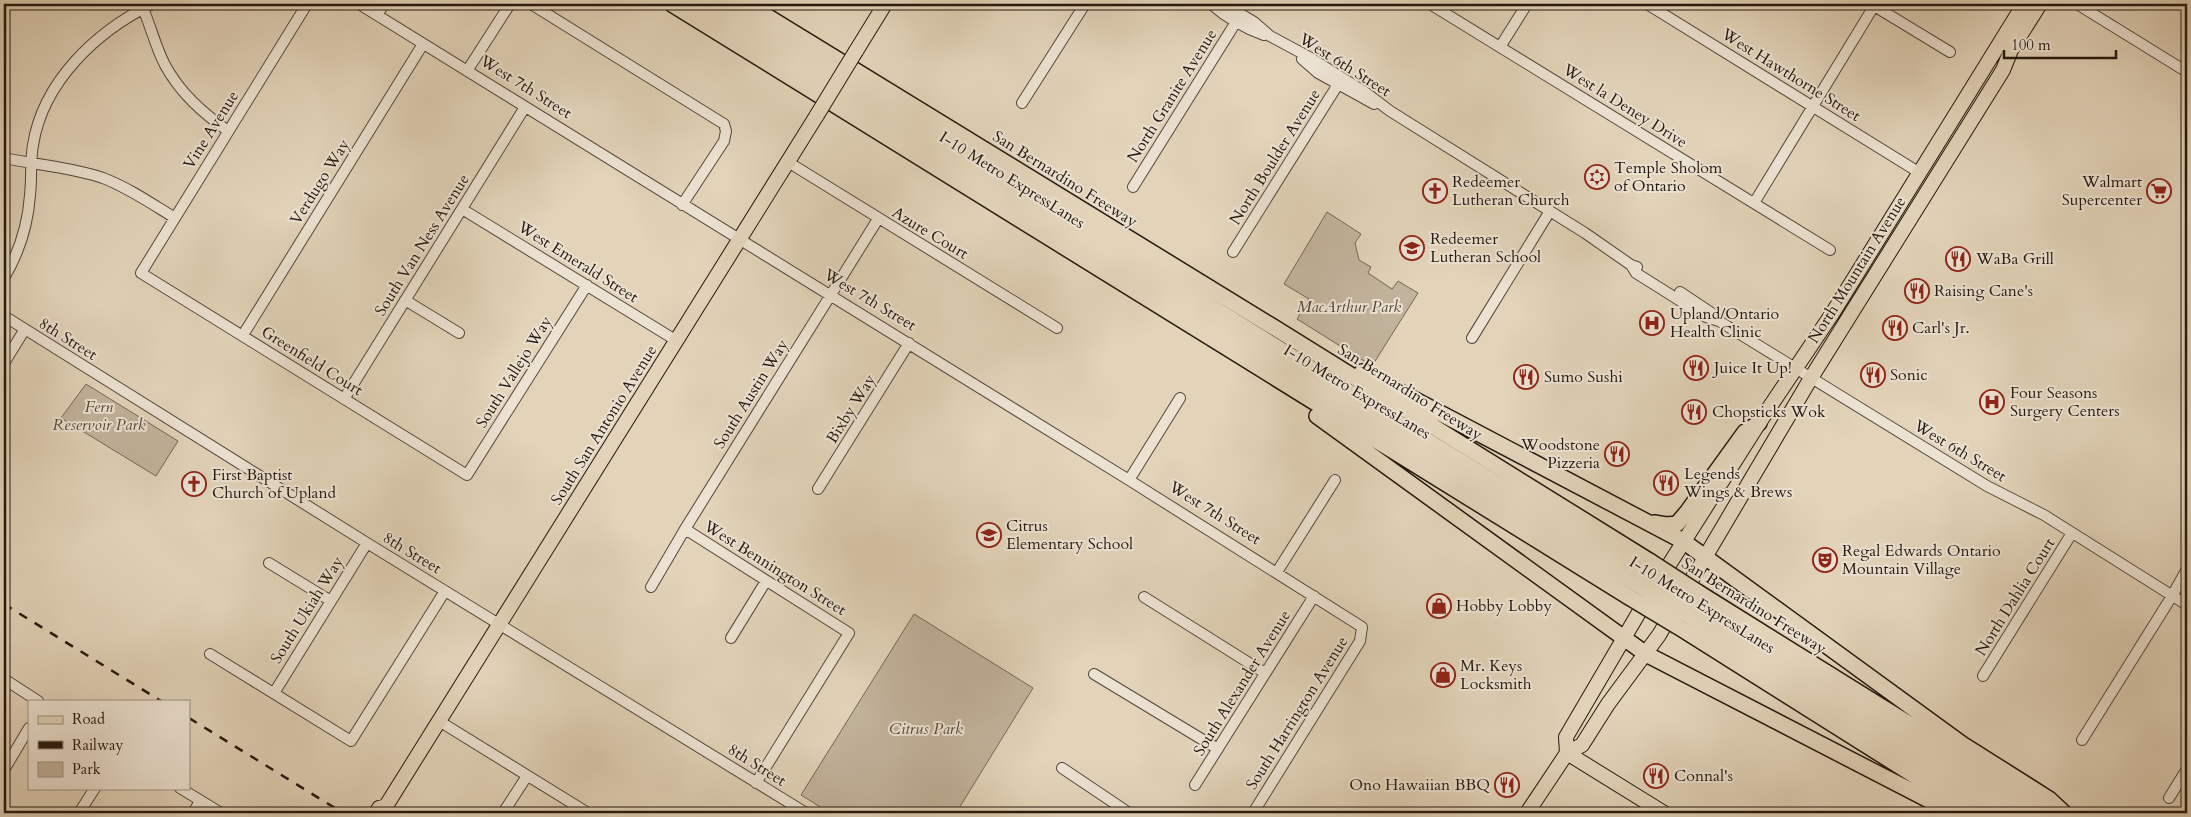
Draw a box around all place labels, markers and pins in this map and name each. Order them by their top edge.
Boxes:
place label: Temple Sholom of Ontario [1614,157,1723,197]
synagogue icon: Temple Sholom of Ontario [1584,164,1610,190]
place label: Redeemer Lutheran Church [1452,171,1570,211]
place label: Walmart Supercenter [2062,171,2142,211]
church icon: Redeemer Lutheran Church [1422,178,1448,204]
supermarket icon: Walmart Supercenter [2146,178,2172,204]
place label: Redeemer Lutheran School [1430,228,1541,268]
school or university icon: Redeemer Lutheran School [1399,235,1425,261]
restaurant icon: WaBa Grill [1945,246,1971,272]
place label: WaBa Grill [1975,248,2054,270]
restaurant icon: Raising Cane's [1904,278,1930,304]
place label: Raising Cane's [1934,280,2033,302]
place label: Upland/Ontario Health Clinic [1670,303,1780,343]
hospital icon: Upland/Ontario Health Clinic [1639,310,1665,336]
restaurant icon: Carl's Jr. [1882,315,1908,341]
place label: Carl's Jr. [1912,317,1970,339]
restaurant icon: Juice It Up! [1683,355,1709,381]
place label: Juice It Up! [1712,357,1792,379]
restaurant icon: Sonic [1860,362,1886,388]
restaurant icon: Sumo Sushi [1513,364,1539,390]
place label: Sonic [1890,364,1928,386]
place label: Sumo Sushi [1544,366,1623,388]
place label: Four Seasons Surgery Centers [2010,382,2120,422]
hospital icon: Four Seasons Surgery Centers [1979,389,2005,415]
restaurant icon: Chopsticks Wok [1681,399,1707,425]
place label: Chopsticks Wok [1712,401,1826,423]
place label: Woodstone Pizzeria [1520,434,1600,474]
restaurant icon: Woodstone Pizzeria [1604,441,1630,467]
place label: Legends Wings & Brews [1683,463,1792,503]
place label: First Baptist Church of Upland [212,464,336,504]
restaurant icon: Legends Wings & Brews [1653,470,1679,496]
church icon: First Baptist Church of Upland [181,471,207,497]
place label: Citrus Elementary School [1006,515,1133,555]
school or university icon: Citrus Elementary School [976,522,1002,548]
place label: Regal Edwards Ontario Mountain Village [1842,540,2001,580]
theatre icon: Regal Edwards Ontario Mountain Village [1812,547,1838,573]
shop icon: Hobby Lobby [1426,593,1452,619]
place label: Hobby Lobby [1456,595,1552,617]
place label: Mr. Keys Locksmith [1460,655,1532,695]
shop icon: Mr. Keys Locksmith [1430,662,1456,688]
restaurant icon: Connal's [1643,763,1669,789]
place label: Connal's [1674,765,1733,787]
restaurant icon: Ono Hawaiian BBQ [1494,772,1520,798]
place label: Ono Hawaiian BBQ [1349,774,1490,796]

